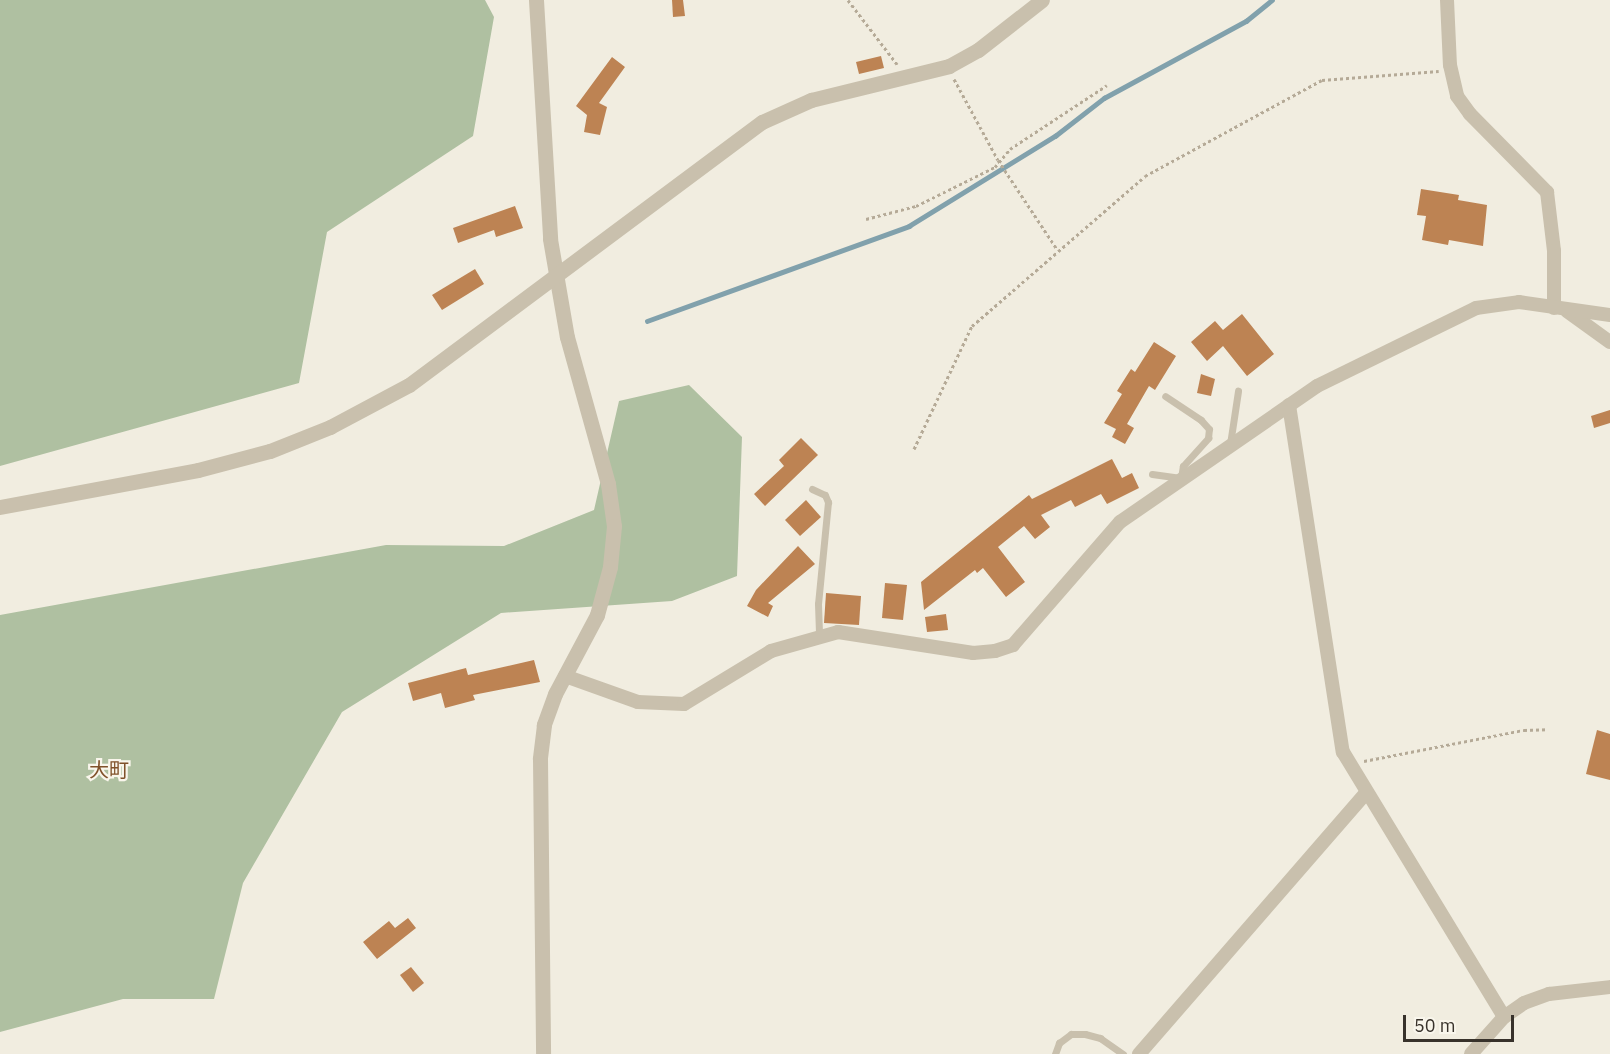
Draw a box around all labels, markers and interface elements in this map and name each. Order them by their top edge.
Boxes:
district label: 大町 [89,757,129,781]
scale bar [1406,1003,1517,1041]
text: 50 m [1414,1014,1456,1037]

